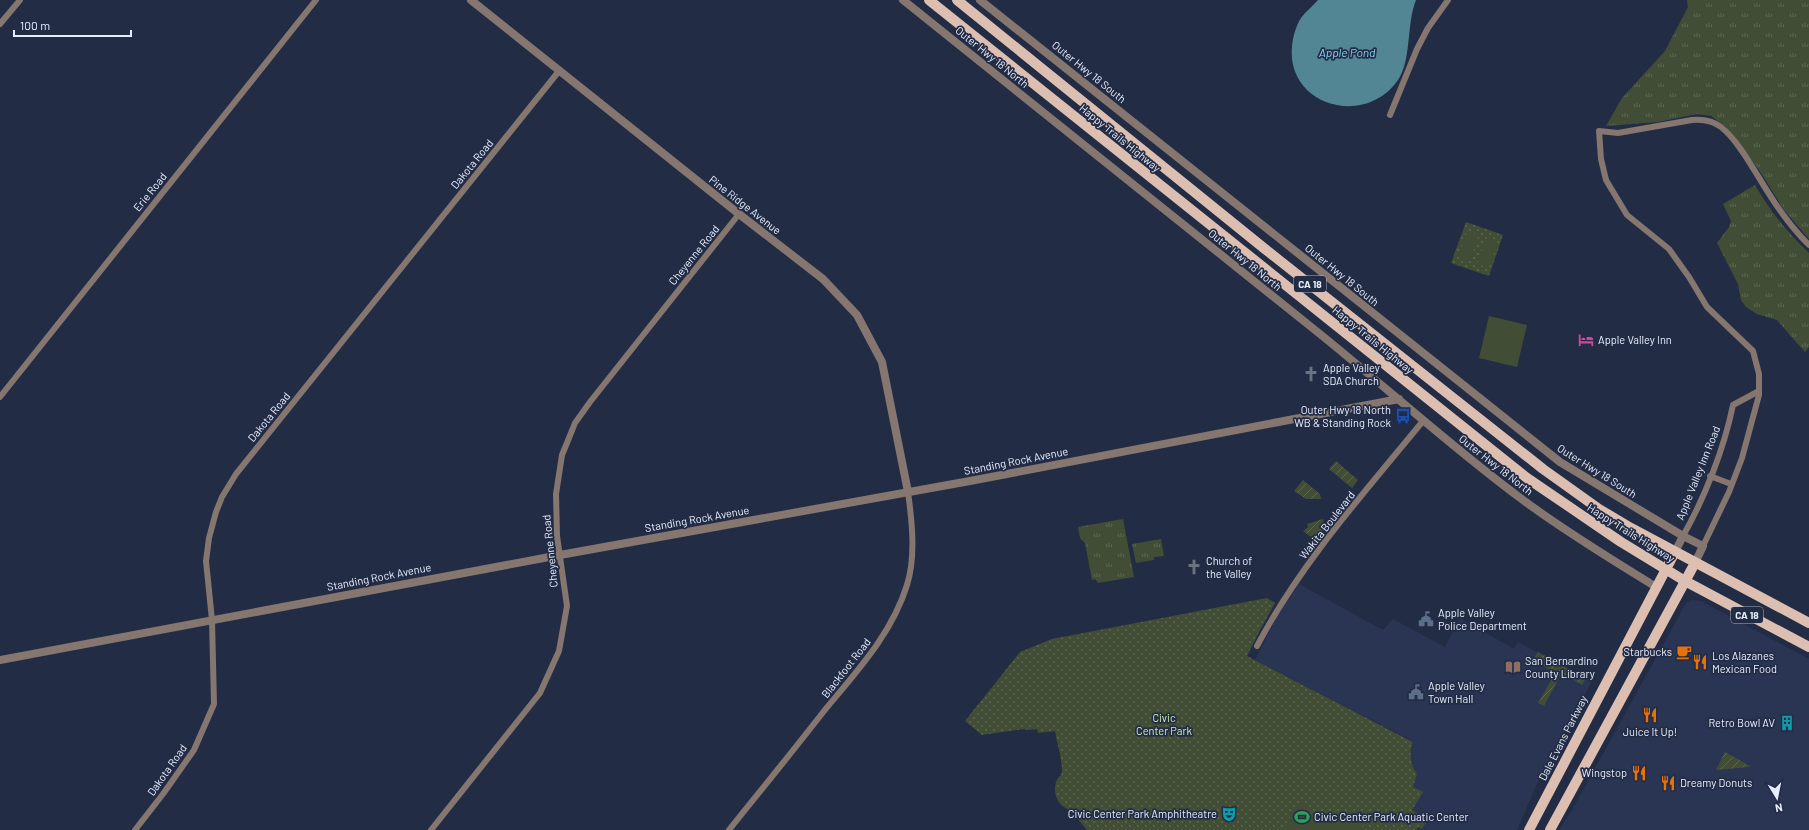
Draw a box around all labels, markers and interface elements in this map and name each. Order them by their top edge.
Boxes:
scale bar [14,12,131,38]
text: 100 m [20,18,50,32]
street label: Outer Hwy 18 North [953,23,1032,90]
street label: Outer Hwy 18 South [1050,38,1129,105]
water label: Apple Pond [1319,45,1376,59]
street label: Happy Trails Highway [1077,101,1163,174]
street label: Dakota Road [448,136,495,191]
street label: Erie Road [130,170,169,214]
street label: Pine Ridge Avenue [707,172,784,237]
street label: Cheyenne Road [666,222,722,287]
street label: Outer Hwy 18 North [1206,226,1285,293]
street label: Outer Hwy 18 South [1303,241,1382,308]
road number: CA 18 [1294,276,1326,292]
street label: Happy Trails Highway [1330,303,1416,376]
hotel icon: Apple Valley Inn [1577,331,1595,349]
place label: Apple Valley Inn [1598,333,1672,346]
place label: Apple Valley SDA Church [1323,361,1380,387]
church icon: Apple Valley SDA Church [1302,365,1320,383]
street label: Dakota Road [245,389,292,444]
place label: Outer Hwy 18 North WB & Standing Rock [1294,403,1391,429]
bus stop icon: Outer Hwy 18 North WB & Standing Rock [1394,407,1412,425]
street label: Apple Valley Inn Road [1673,424,1722,522]
street label: Outer Hwy 18 North [1457,432,1536,498]
street label: Outer Hwy 18 South [1555,441,1639,500]
street label: Standing Rock Avenue [963,444,1069,477]
street label: Wakita Boulevard [1296,488,1357,561]
street label: Happy Trails Highway [1585,500,1677,565]
street label: Standing Rock Avenue [644,503,750,534]
street label: Cheyenne Road [539,514,560,588]
place label: Church of the Valley [1206,554,1252,580]
church icon: Church of the Valley [1185,558,1203,576]
street label: Standing Rock Avenue [326,560,432,593]
place label: Apple Valley Police Department [1438,606,1527,632]
road number: CA 18 [1731,607,1763,623]
public building icon: Apple Valley Police Department [1417,610,1435,628]
street label: Blackfoot Road [818,635,873,700]
cafe icon: Starbucks [1675,643,1693,661]
place label: Starbucks [1624,645,1672,658]
place label: Los Alazanes Mexican Food [1712,649,1777,675]
restaurant icon: Los Alazanes Mexican Food [1691,653,1709,671]
place label: San Bernardino County Library [1525,654,1598,680]
library icon: San Bernardino County Library [1504,658,1522,676]
place label: Apple Valley Town Hall [1428,679,1485,705]
public building icon: Apple Valley Town Hall [1407,683,1425,701]
street label: Dale Evans Parkway [1535,693,1590,783]
restaurant icon: Juice It Up! [1641,706,1659,724]
park label: Civic Center Park [1136,711,1192,737]
building icon: Retro Bowl AV [1778,714,1796,732]
place label: Retro Bowl AV [1708,716,1776,729]
place label: Juice It Up! [1623,725,1677,738]
street label: Dakota Road [144,742,189,798]
restaurant icon: Wingstop [1630,764,1648,782]
place label: Wingstop [1582,766,1627,779]
restaurant icon: Dreamy Donuts [1659,774,1677,792]
place label: Dreamy Donuts [1680,776,1752,789]
north arrow [1757,778,1797,818]
text: N [1774,801,1784,815]
theatre icon: Civic Center Park Amphitheatre [1220,805,1238,823]
place label: Civic Center Park Amphitheatre [1068,807,1217,820]
sports icon: Civic Center Park Aquatic Center [1293,808,1311,826]
place label: Civic Center Park Aquatic Center [1314,810,1469,823]

